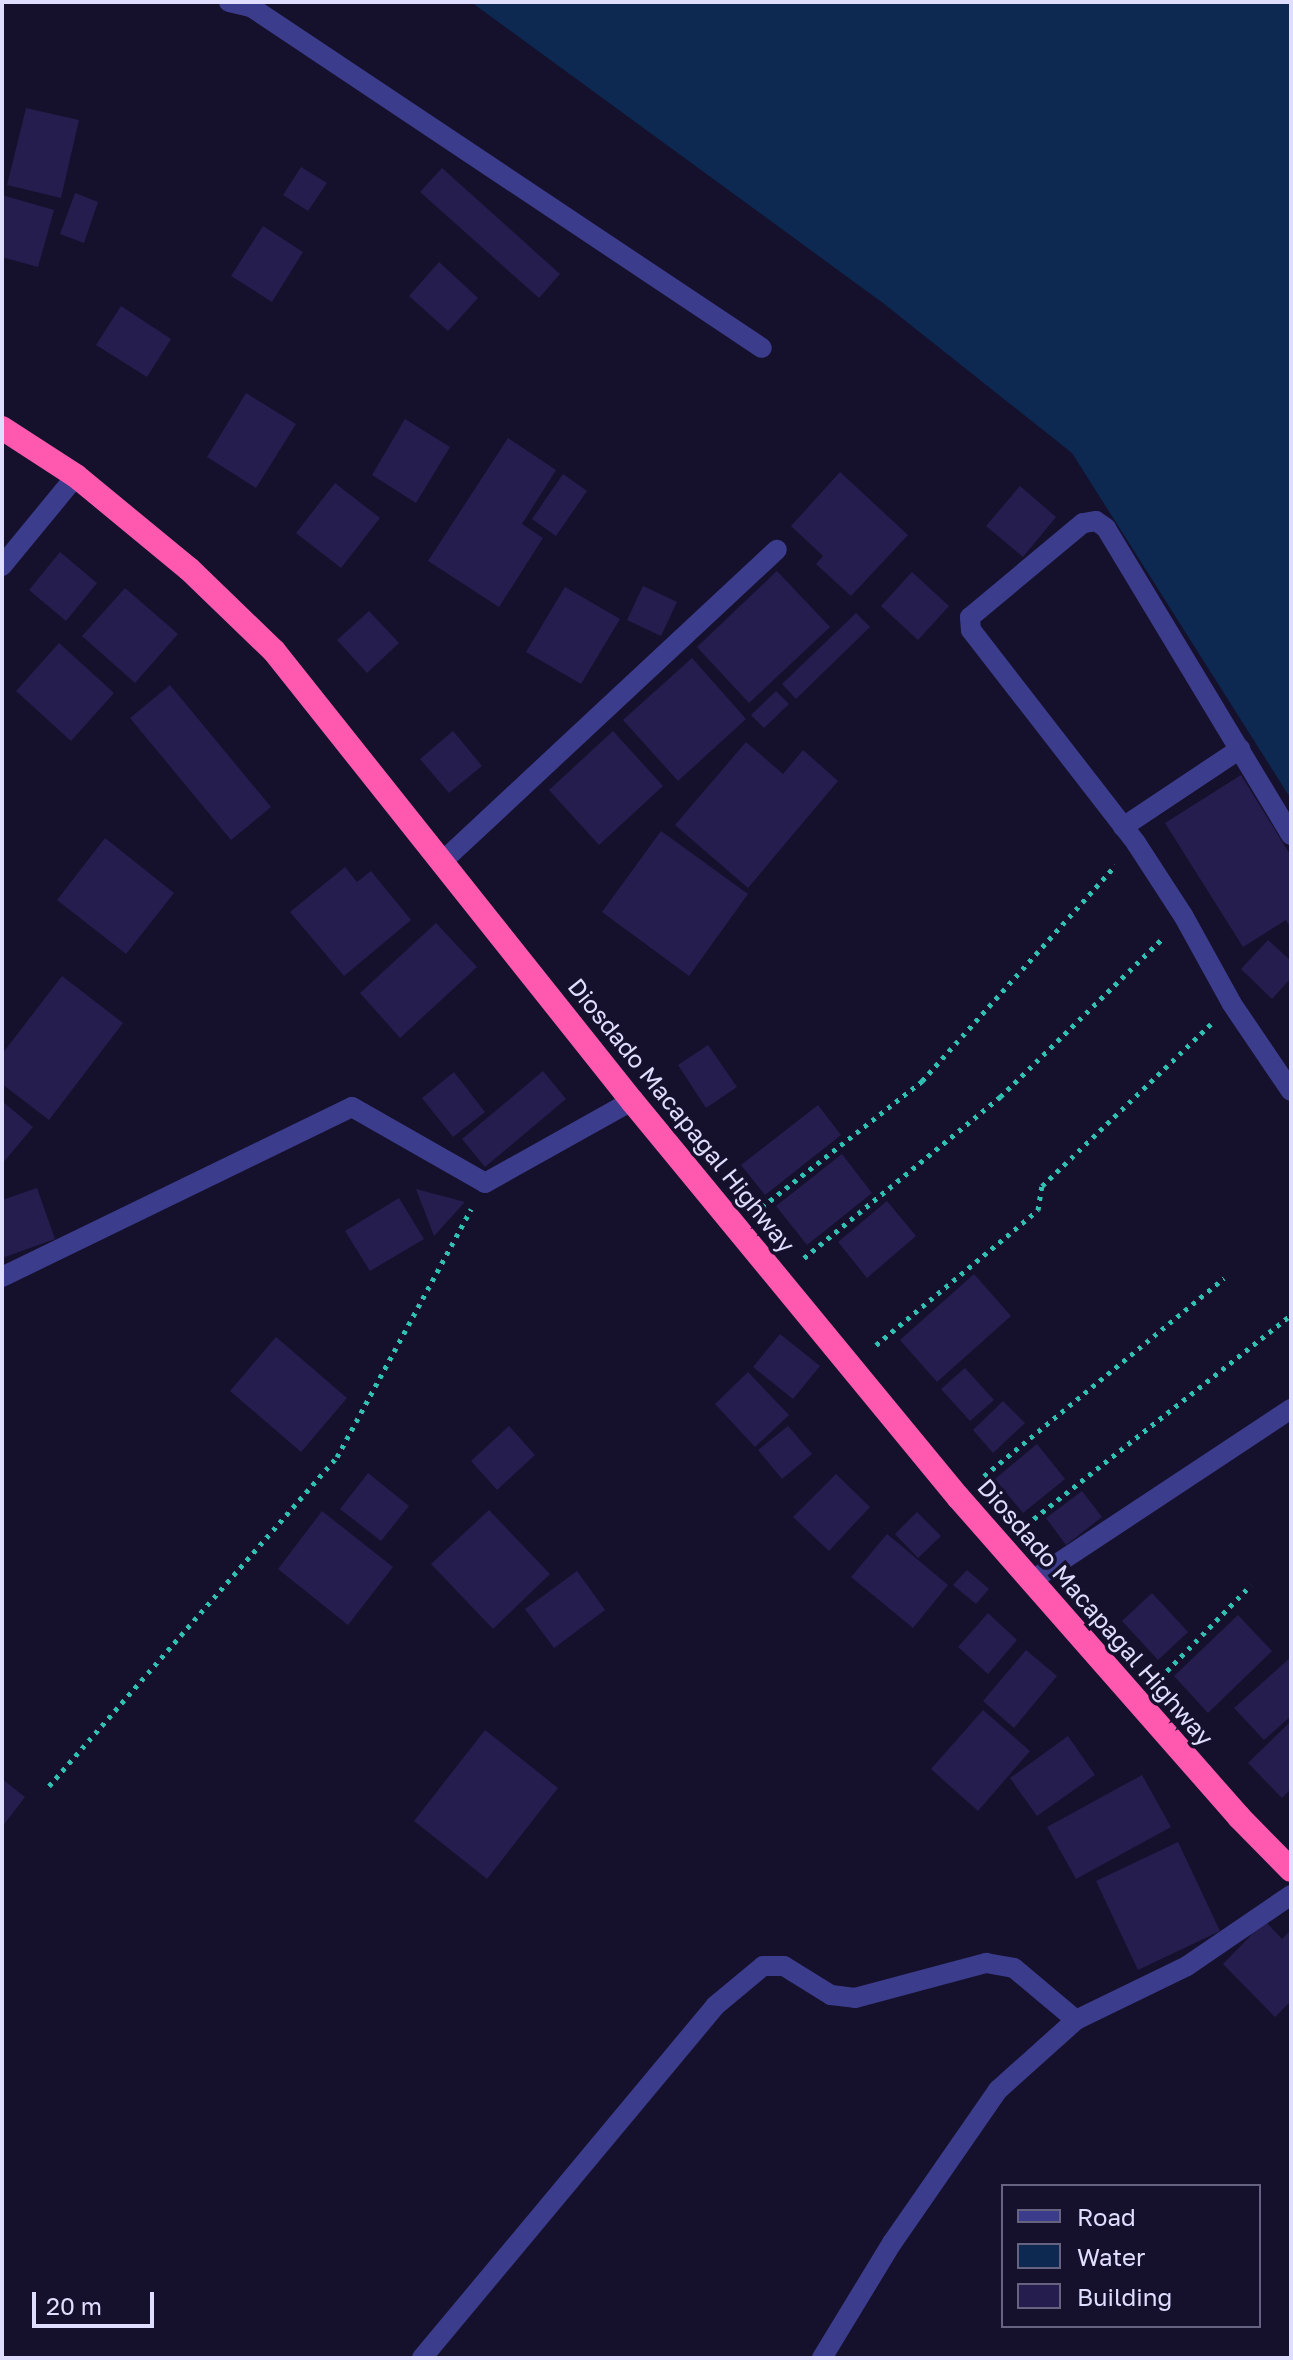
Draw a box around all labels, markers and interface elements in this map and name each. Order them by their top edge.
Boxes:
street label: Diosdado Macapagal Highway [562,972,802,1258]
street label: Diosdado Macapagal Highway [972,1473,1220,1751]
legend [1001,2184,1261,2328]
text: Road [1077,2202,1136,2231]
text: Water [1077,2242,1145,2271]
scale bar [36,2276,158,2326]
text: Building [1077,2282,1172,2311]
text: 20 m [46,2291,102,2320]

